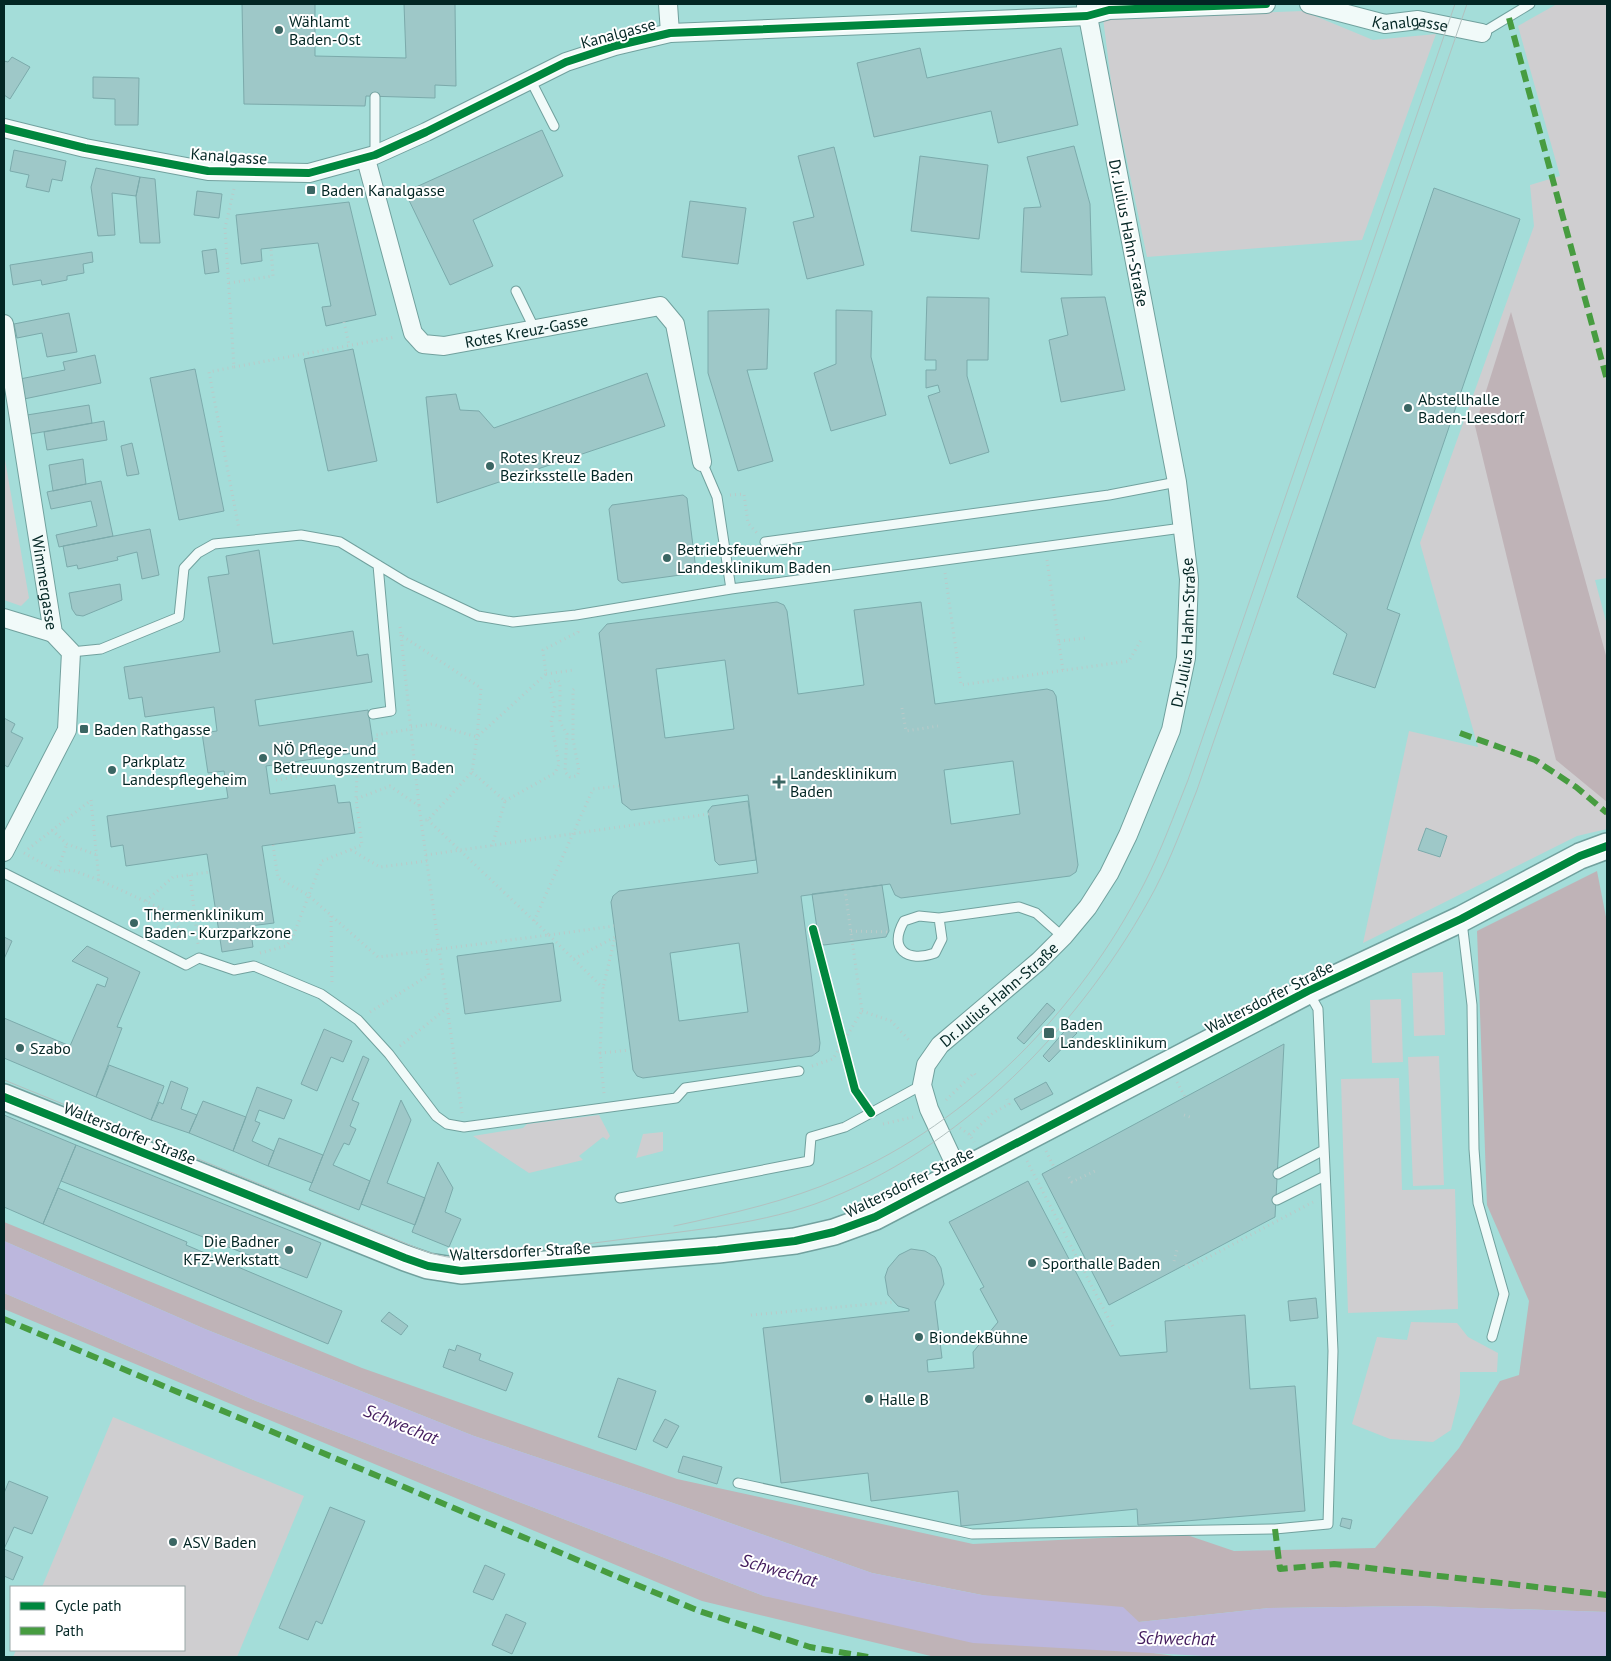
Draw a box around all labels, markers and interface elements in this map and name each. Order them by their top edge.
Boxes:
street label: Kanalgasse [1370,10,1450,36]
place label: Wählamt Baden-Ost [289,11,361,49]
street label: Kanalgasse [578,13,658,53]
marker: Wählamt Baden-Ost [273,24,285,36]
street label: Kanalgasse [190,143,268,169]
street label: Dr. Julius Hahn-Straße [1105,157,1153,309]
place label: Baden Kanalgasse [321,180,445,200]
marker: Baden Kanalgasse [305,184,317,196]
street label: Rotes Kreuz-Gasse [463,310,590,352]
place label: Abstellhalle Baden-Leesdorf [1418,389,1525,427]
marker: Abstellhalle Baden-Leesdorf [1402,402,1414,414]
place label: Rotes Kreuz Bezirksstelle Baden [500,447,633,485]
marker: Rotes Kreuz Bezirksstelle Baden [484,460,496,472]
street label: Wimmergasse [28,534,62,631]
place label: Betriebsfeuerwehr Landesklinikum Baden [677,539,831,577]
marker: Betriebsfeuerwehr Landesklinikum Baden [661,552,673,564]
street label: Dr. Julius Hahn-Straße [1166,557,1199,709]
place label: Baden Rathgasse [94,719,211,739]
marker: Baden Rathgasse [78,723,90,735]
place label: NÖ Pflege- und Betreuungszentrum Baden [273,739,454,777]
place label: Parkplatz Landespflegeheim [122,751,247,789]
marker: NÖ Pflege- und Betreuungszentrum Baden [257,752,269,764]
place label: Landesklinikum Baden [790,763,897,801]
marker: Parkplatz Landespflegeheim [106,764,118,776]
marker: Landesklinikum Baden [772,775,786,789]
place label: Thermenklinikum Baden - Kurzparkzone [144,904,291,942]
marker: Thermenklinikum Baden - Kurzparkzone [128,917,140,929]
street label: Dr. Julius Hahn-Straße [935,938,1062,1051]
street label: Waltersdorfer Straße [1202,956,1336,1038]
place label: Baden Landesklinikum [1060,1014,1167,1052]
marker: Baden Landesklinikum [1042,1026,1056,1040]
place label: Szabo [30,1038,71,1058]
marker: Szabo [14,1042,26,1054]
street label: Waltersdorfer Straße [61,1097,199,1169]
street label: Waltersdorfer Straße [841,1142,977,1222]
place label: Die Badner KFZ-Werkstatt [183,1231,280,1269]
street label: Waltersdorfer Straße [449,1237,591,1265]
marker: Die Badner KFZ-Werkstatt [283,1244,295,1256]
place label: Sporthalle Baden [1042,1253,1160,1273]
marker: Sporthalle Baden [1026,1257,1038,1269]
place label: BiondekBühne [929,1327,1028,1347]
marker: BiondekBühne [913,1331,925,1343]
place label: Halle B [879,1389,929,1409]
marker: Halle B [863,1393,875,1405]
water label: Schwechat [360,1399,443,1450]
place label: ASV Baden [183,1532,257,1552]
marker: ASV Baden [167,1536,179,1548]
water label: Schwechat [738,1548,821,1592]
legend [10,1586,185,1651]
text: Cycle path [55,1596,121,1615]
text: Path [55,1621,84,1640]
water label: Schwechat [1137,1626,1217,1650]

